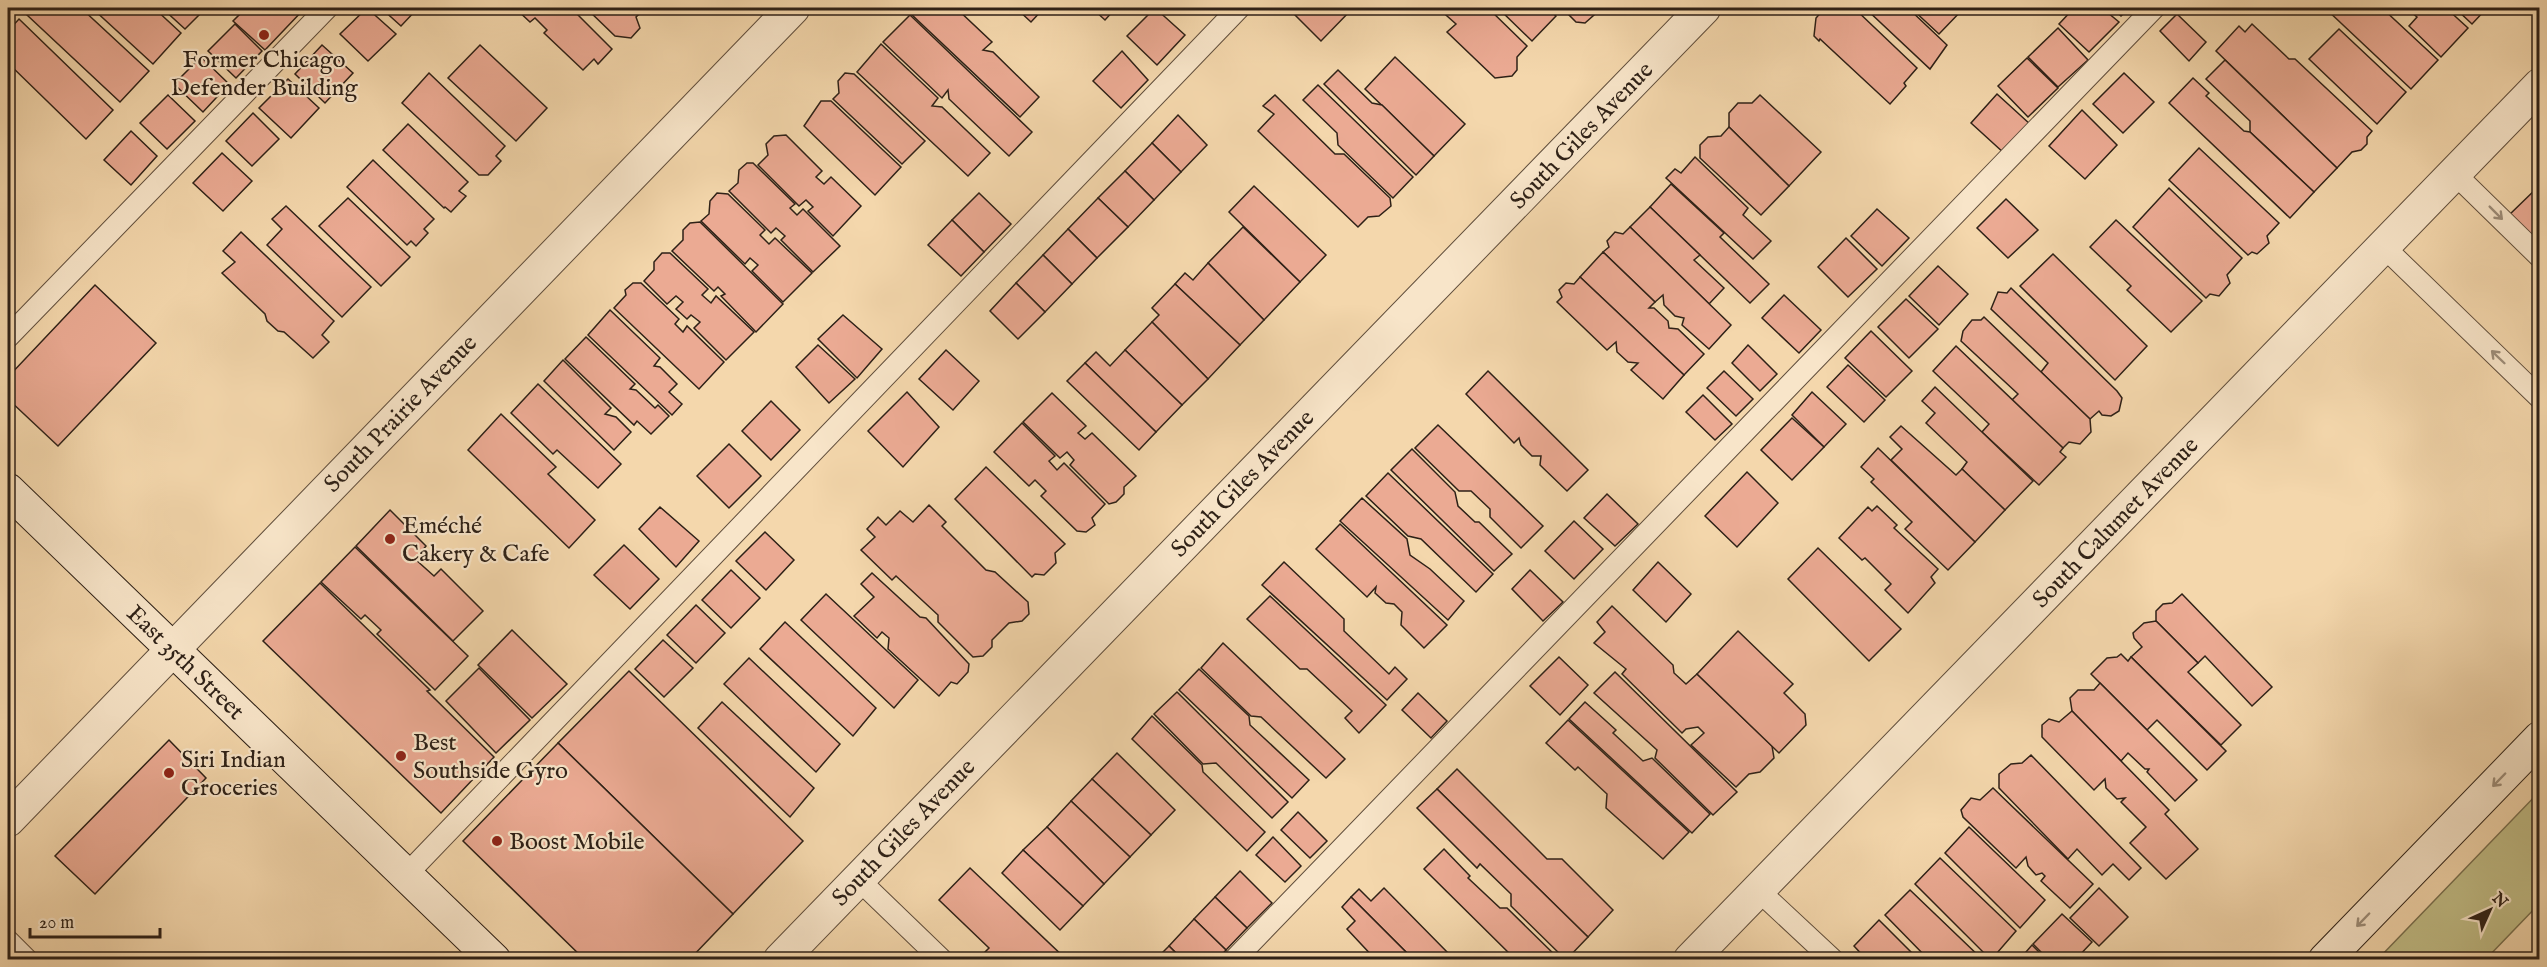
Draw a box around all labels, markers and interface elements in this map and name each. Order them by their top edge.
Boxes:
marker: Former Chicago Defender Building [257,28,271,42]
place label: Former Chicago Defender Building [171,45,358,104]
street label: South Giles Avenue [1504,56,1661,217]
one-way arrow [2489,206,2504,221]
street label: South Prairie Avenue [318,328,484,500]
one-way arrow [2490,350,2505,365]
street label: South Giles Avenue [1165,404,1322,565]
street label: South Calumet Avenue [2026,431,2206,615]
place label: Eméché Cakery & Cafe [402,511,550,570]
marker: Eméché Cakery & Cafe [383,532,397,546]
street label: East 35th Street [119,599,251,727]
place label: Best Southside Gyro [413,728,568,787]
place label: Siri Indian Groceries [181,745,286,804]
marker: Best Southside Gyro [394,749,408,763]
street label: South Giles Avenue [826,753,983,914]
marker: Siri Indian Groceries [162,766,176,780]
one-way arrow [2491,773,2506,788]
place label: Boost Mobile [509,827,645,858]
marker: Boost Mobile [490,834,504,848]
north arrow [2460,880,2520,940]
text: N [2487,888,2511,913]
scale bar [30,901,160,939]
text: 20 m [39,912,74,935]
one-way arrow [2356,913,2370,928]

